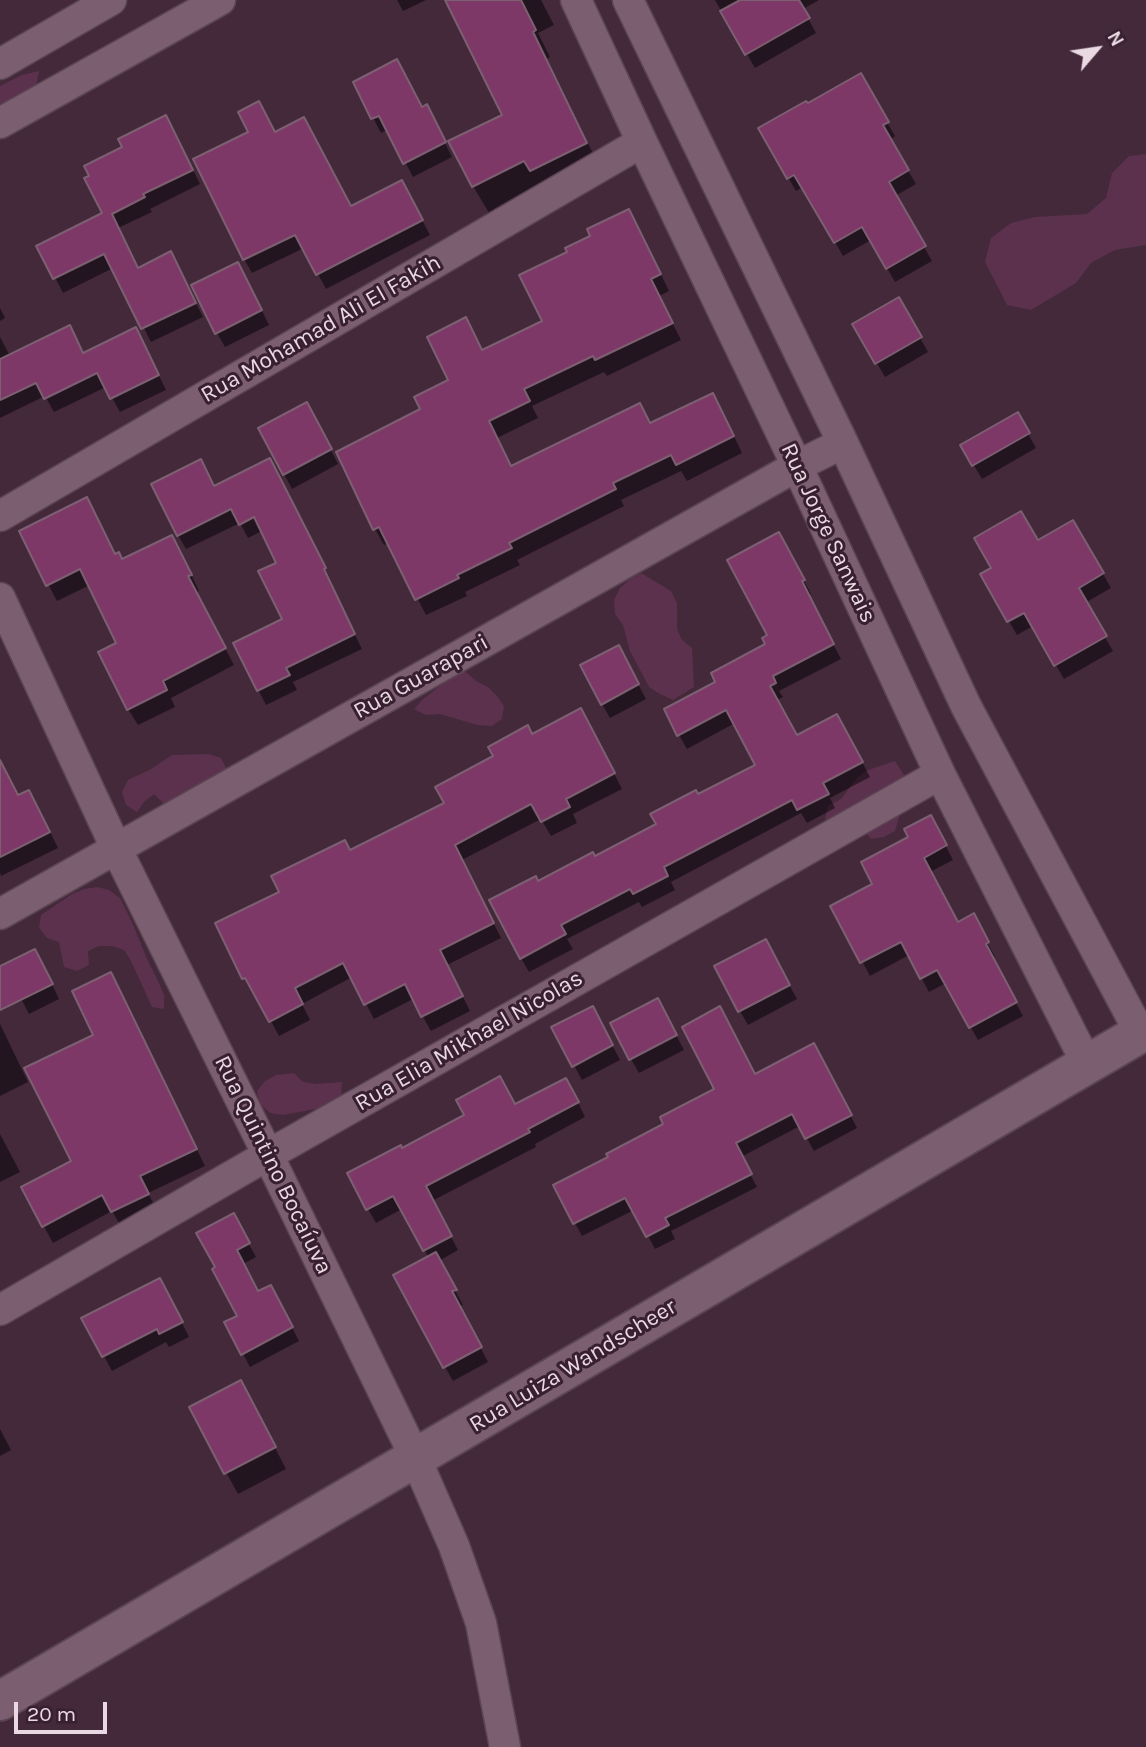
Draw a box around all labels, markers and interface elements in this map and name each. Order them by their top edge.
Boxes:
north arrow [1062,14,1132,84]
text: N [1102,28,1128,50]
street label: Rua Mohamad Ali El Fakih [196,249,446,409]
street label: Rua Jorge Sanwais [774,439,882,627]
street label: Rua Guarapari [349,629,493,725]
street label: Rua Elia Mikhael Nicolas [350,964,588,1118]
street label: Rua Quintino Bocaíuva [208,1051,338,1279]
street label: Rua Luiza Wandscheer [465,1293,681,1439]
scale bar [18,1688,110,1732]
text: 20 m [27,1702,76,1726]

